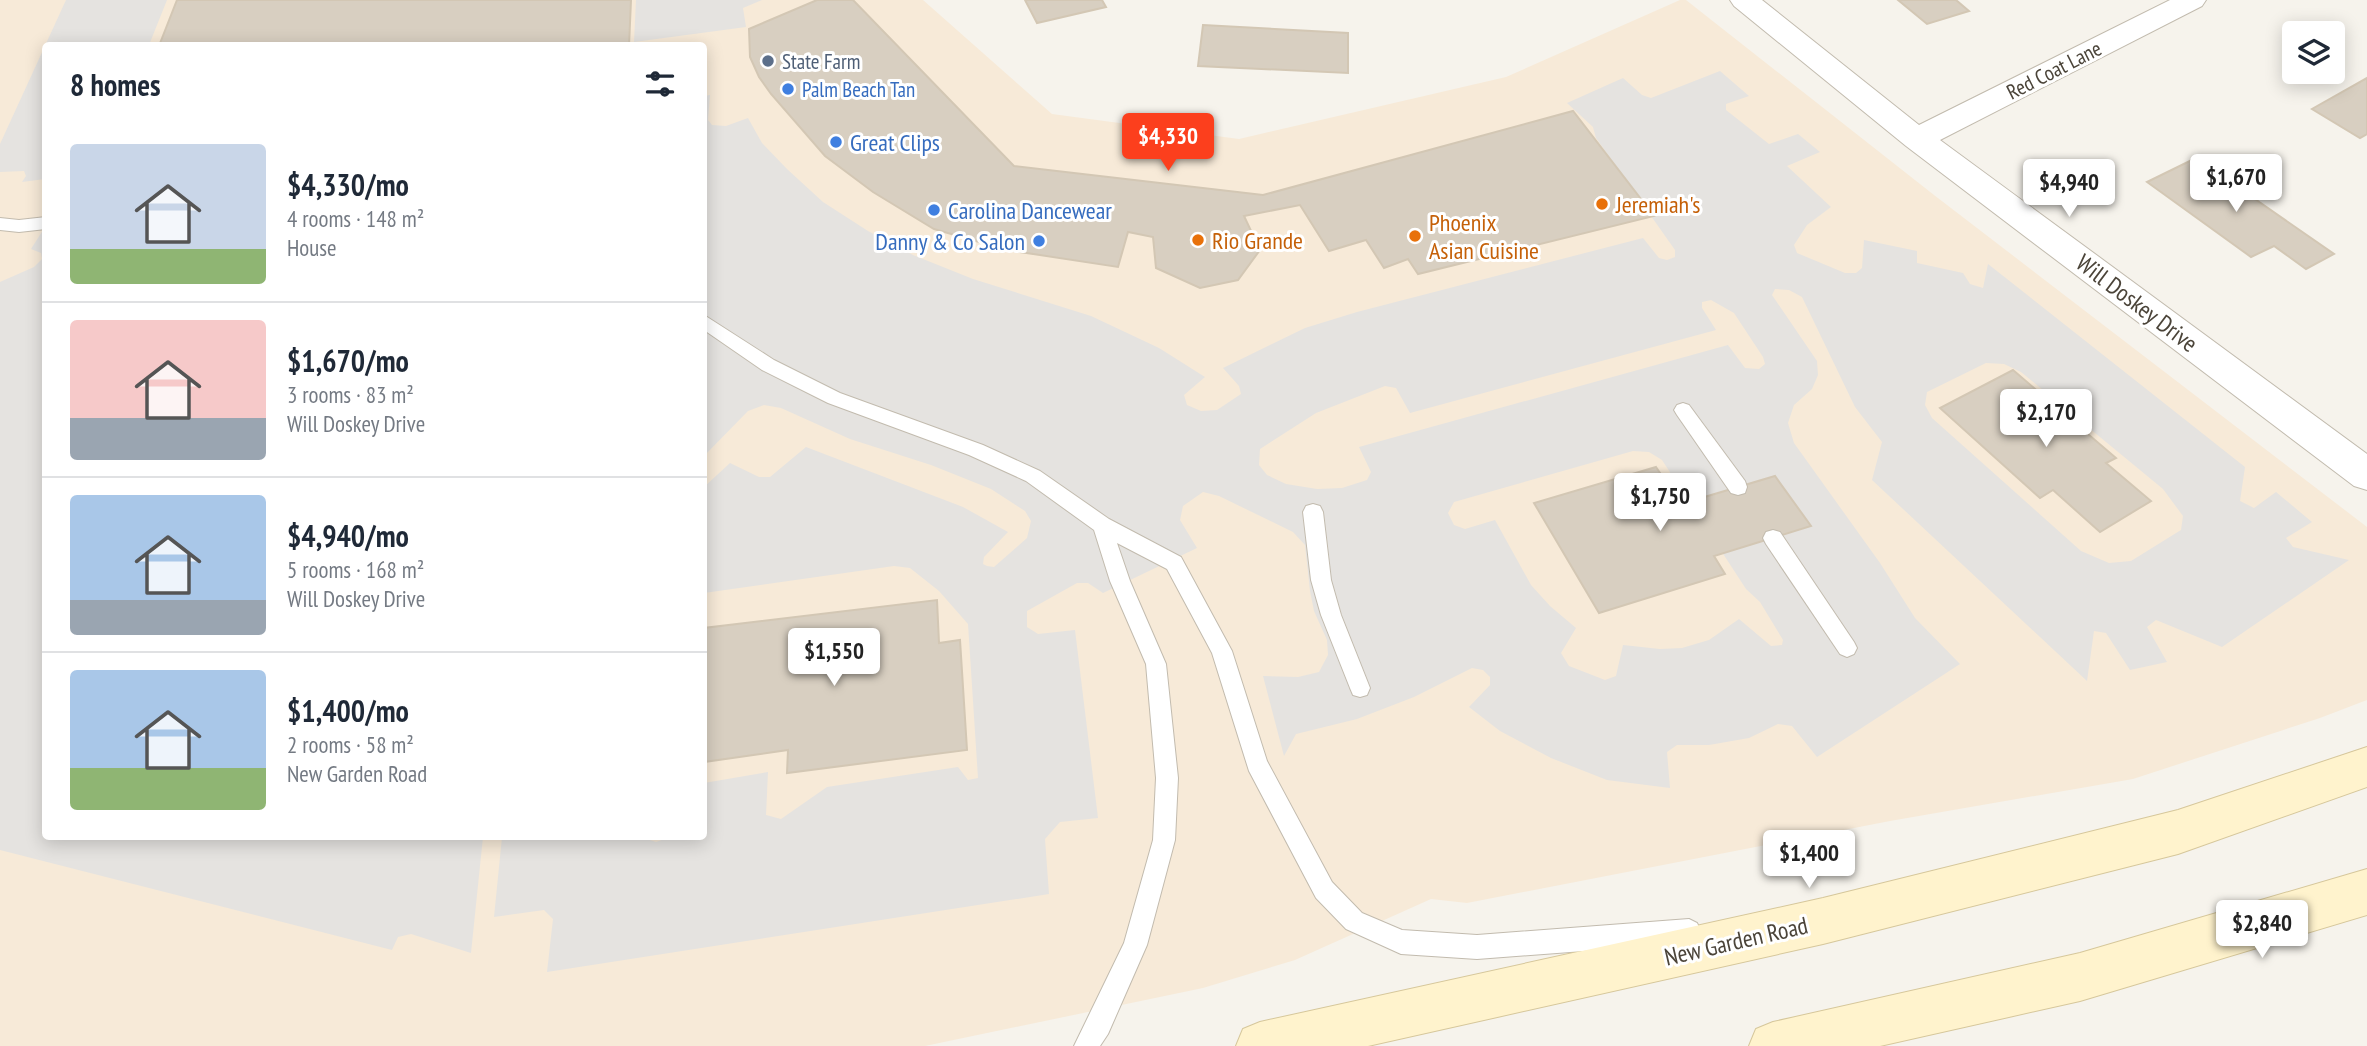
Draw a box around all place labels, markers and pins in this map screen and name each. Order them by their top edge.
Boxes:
place label: State Farm [782,48,860,75]
marker: State Farm [760,53,776,69]
place label: Palm Beach Tan [802,76,915,103]
marker: Palm Beach Tan [780,81,796,97]
pin: $4,330 [1111,114,1225,173]
place label: Great Clips [850,127,940,158]
marker: Great Clips [828,134,844,150]
pin: $1,670 [2179,154,2293,214]
pin: $4,940 [2012,160,2126,219]
place label: Jeremiah's [1615,189,1700,220]
place label: Carolina Dancewear [948,195,1112,226]
marker: Jeremiah's [1594,196,1610,212]
marker: Carolina Dancewear [926,202,942,218]
place label: Phoenix Asian Cuisine [1429,207,1539,266]
place label: Rio Grande [1212,225,1303,256]
place label: Danny & Co Salon [875,226,1025,257]
marker: Phoenix Asian Cuisine [1407,228,1423,244]
marker: Rio Grande [1190,232,1206,248]
marker: Danny & Co Salon [1031,233,1047,249]
pin: $2,170 [1989,390,2103,449]
pin: $1,750 [1603,474,1717,533]
pin: $1,550 [777,628,891,688]
pin: $1,400 [1752,830,1866,890]
pin: $2,840 [2205,900,2319,960]

